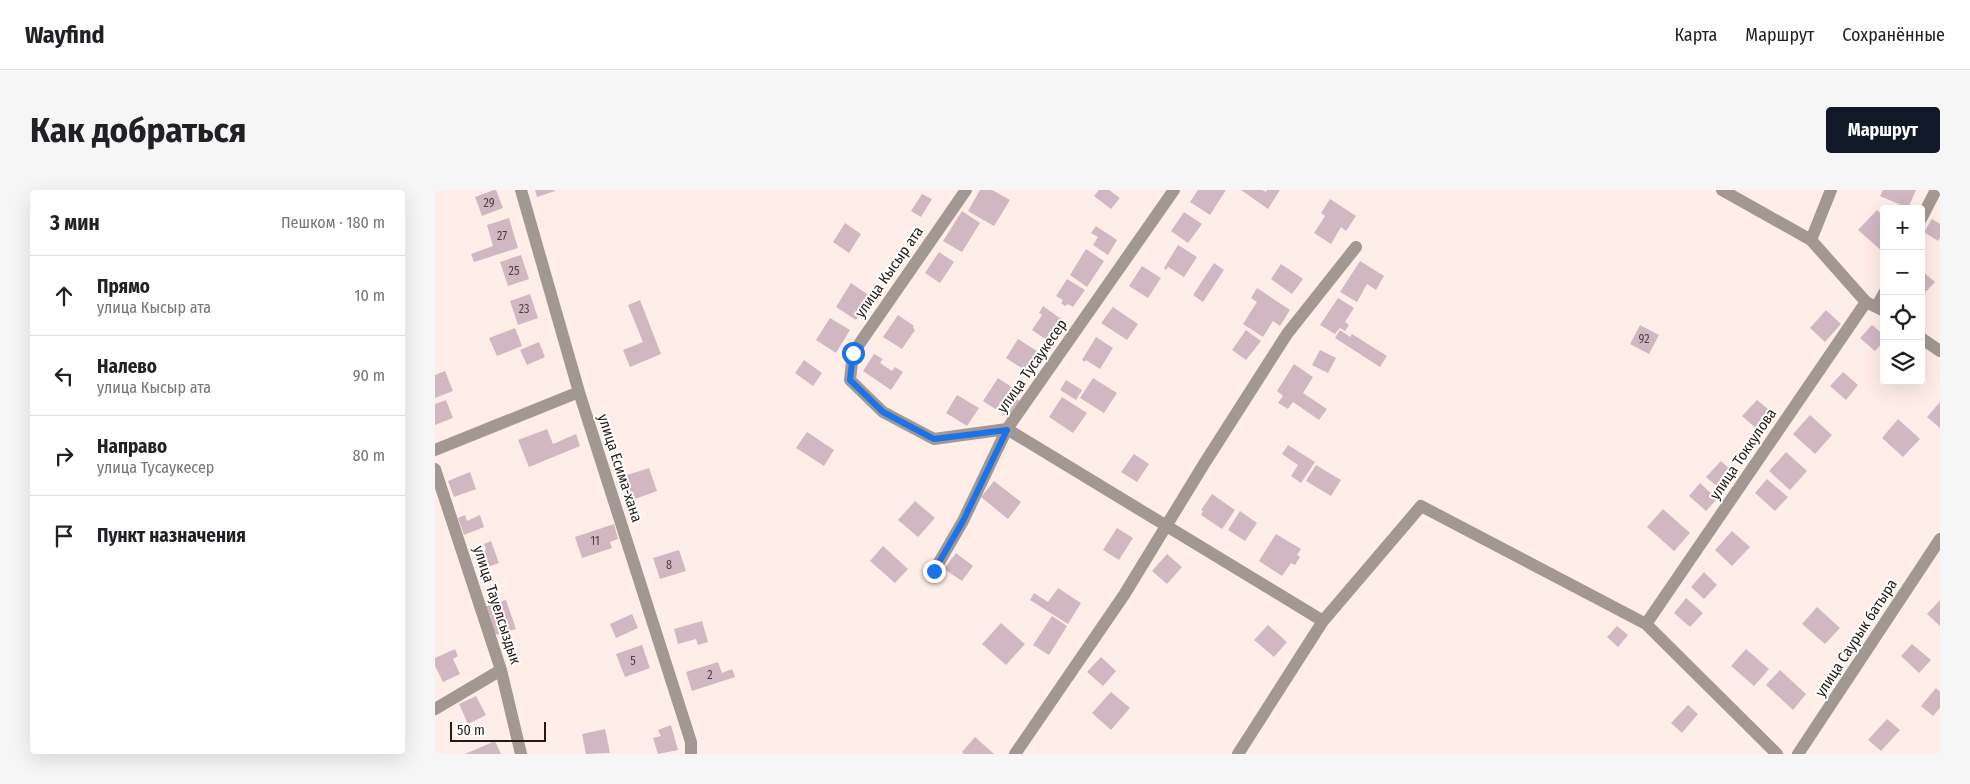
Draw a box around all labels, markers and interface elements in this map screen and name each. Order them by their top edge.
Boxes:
text: Wayfind [25,21,105,49]
text: Карта [1674,24,1717,46]
text: Маршрут [1745,24,1814,46]
text: Сохранённые [1842,24,1945,46]
button: Маршрут [1826,107,1940,153]
text: Как добраться [30,109,247,151]
house number: 29 [483,196,495,210]
map controls [1880,205,1925,385]
button: + [1880,205,1925,250]
text: 3 мин [50,210,100,236]
text: Пешком · 180 m [281,213,385,232]
street label: улица Кысыр ата [851,223,927,321]
house number: 27 [497,229,507,243]
button: − [1880,250,1925,295]
house number: 25 [509,264,520,278]
text: Прямо [97,275,150,298]
icon: ahead [50,282,78,310]
text: 10 m [354,286,385,305]
button: locate [1880,295,1925,340]
text: улица Кысыр ата [97,298,211,317]
house number: 23 [519,302,529,316]
street label: улица Тусаукесер [993,316,1071,416]
house number: 92 [1639,332,1649,346]
button: layers [1880,340,1925,385]
route start [842,342,865,365]
text: Налево [97,355,157,378]
icon: left [50,362,78,390]
text: 90 m [353,366,385,385]
text: улица Кысыр ата [97,378,211,397]
street label: улица Токкулова [1706,405,1780,503]
street label: улица Есима-хана [594,412,646,524]
text: Направо [97,435,167,458]
icon: right [50,442,78,470]
text: 80 m [353,446,385,465]
text: улица Тусаукесер [97,458,214,477]
icon: arrive [50,522,78,550]
text: Пункт назначения [97,524,246,547]
house number: 11 [590,534,600,548]
street label: улица Тауелсыздык [469,543,525,667]
house number: 8 [666,558,672,572]
route end [923,560,946,583]
street label: улица Саурык батыра [1811,576,1901,700]
house number: 5 [630,654,636,668]
house number: 2 [707,668,713,682]
scale bar [450,719,546,742]
text: 50 m [457,722,485,739]

